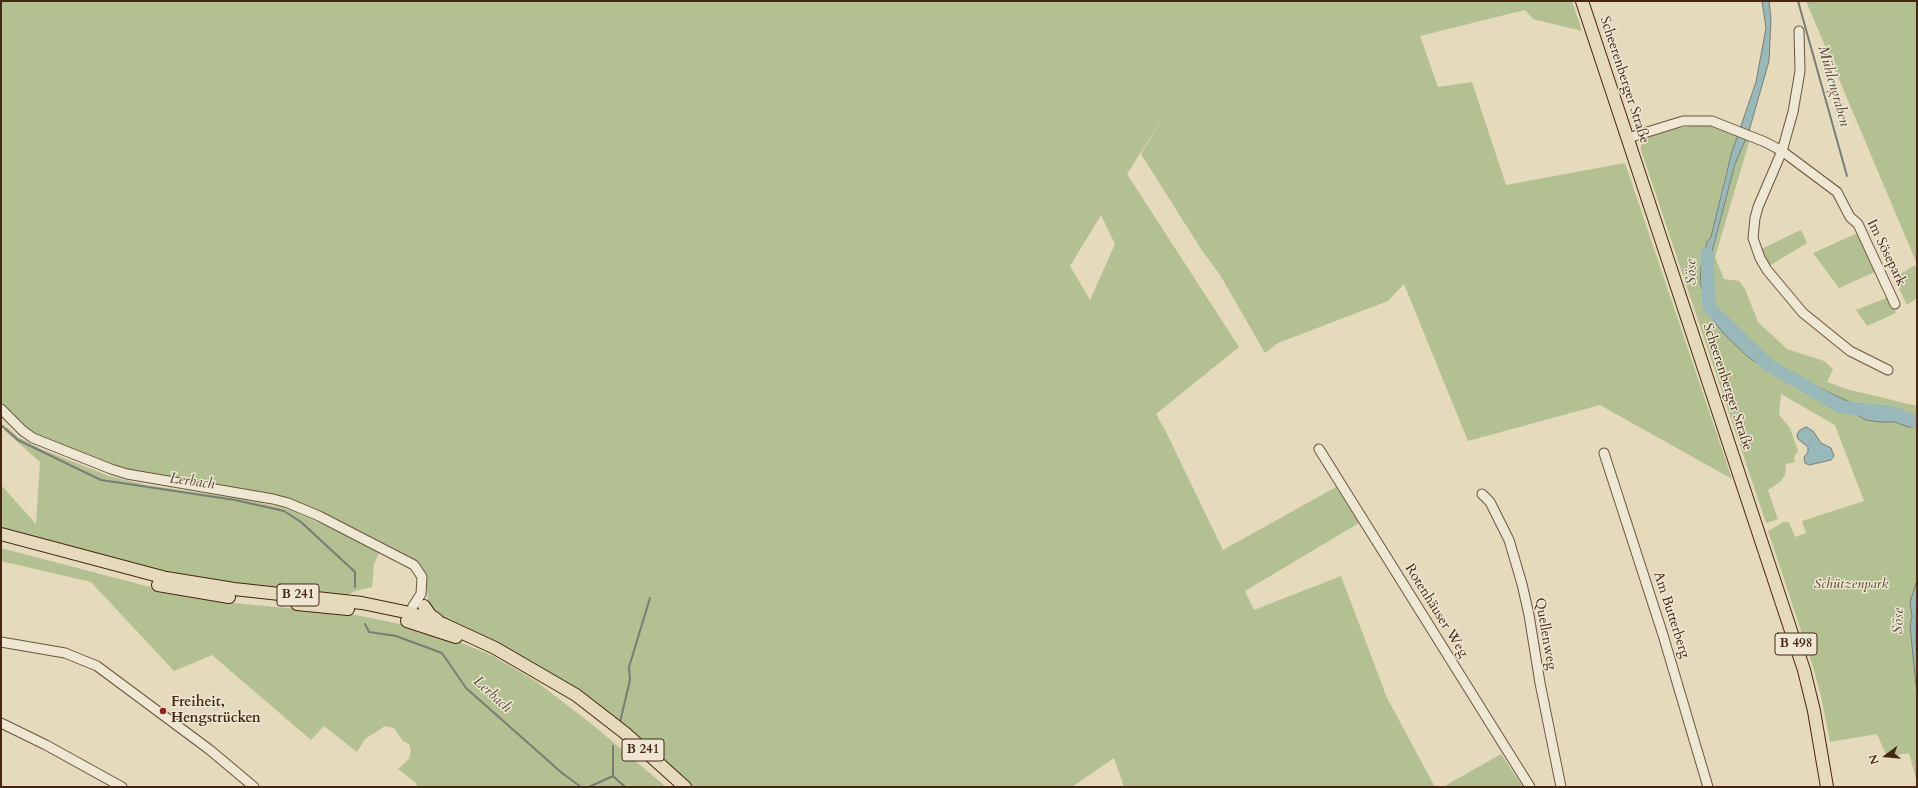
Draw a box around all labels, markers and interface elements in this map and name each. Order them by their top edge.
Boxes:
street label: Scheerenberger Straße [1596,14,1652,146]
water label: Mühlengraben [1813,44,1853,128]
street label: Im Sösepark [1863,217,1909,289]
water label: Söse [1683,259,1701,285]
street label: Scheerenberger Straße [1699,321,1755,453]
water label: Lerbach [168,470,216,494]
street label: Rotenhäuser Weg [1400,561,1472,661]
street label: Am Butterberg [1649,570,1693,660]
park label: Schützenpark [1814,577,1888,593]
road number: B 241 [277,584,319,606]
street label: Quellenweg [1530,597,1560,671]
water label: Söse [1890,608,1908,634]
road number: B 498 [1775,633,1817,655]
water label: Lerbach [469,673,515,717]
place label: Freiheit, Hengstrücken [171,695,261,728]
marker: Freiheit, Hengstrücken [158,706,168,716]
north arrow [1866,736,1906,776]
road number: B 241 [622,739,664,761]
text: N [1865,753,1883,766]

